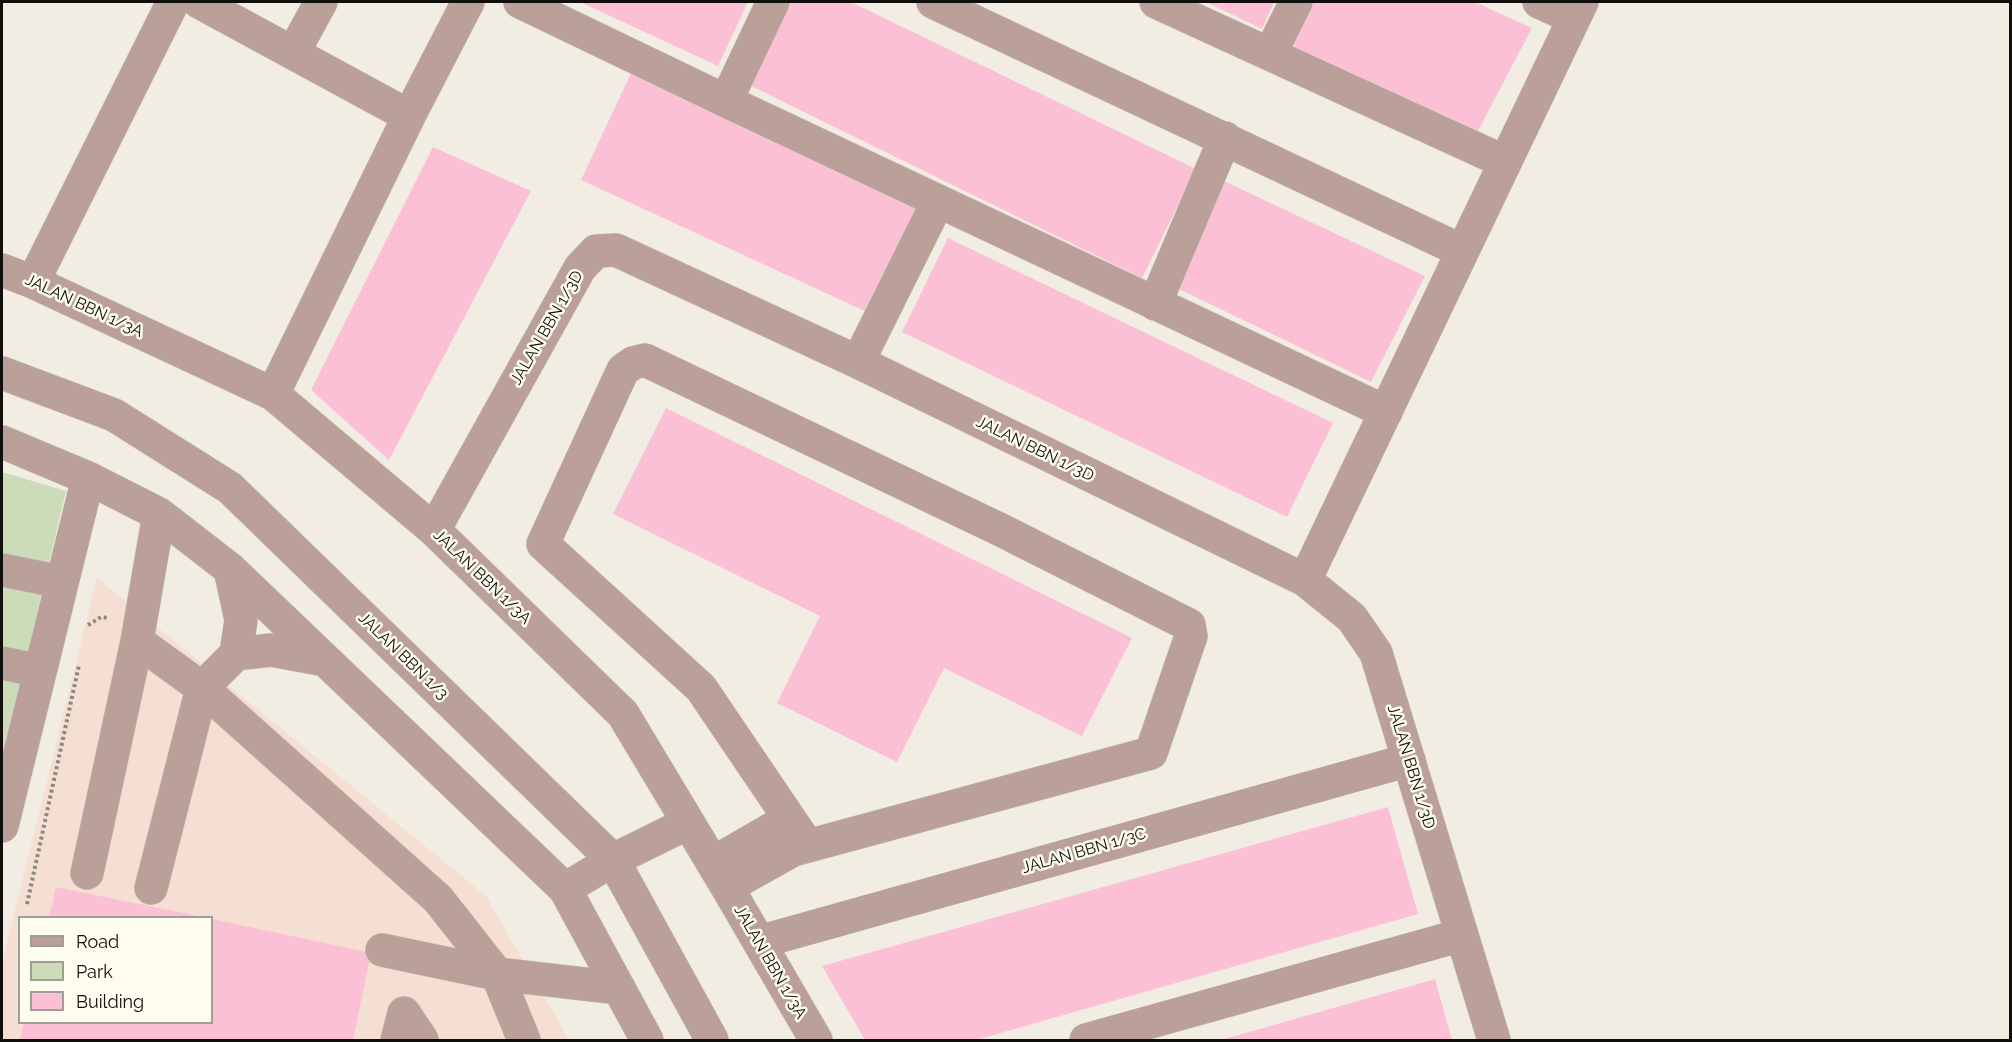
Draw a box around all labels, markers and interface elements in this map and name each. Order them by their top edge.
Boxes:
street label: JALAN BBN 1/3D [507,268,587,388]
street label: JALAN BBN 1/3A [22,270,146,342]
street label: JALAN BBN 1/3D [973,412,1097,486]
street label: JALAN BBN 1/3A [429,526,535,628]
street label: JALAN BBN 1/3 [354,608,452,704]
street label: JALAN BBN 1/3D [1383,703,1439,831]
street label: JALAN BBN 1/3C [1020,824,1148,878]
street label: JALAN BBN 1/3A [730,902,810,1022]
legend [18,916,213,1024]
text: Road [76,931,119,952]
text: Park [76,961,113,982]
text: Building [76,991,144,1012]

